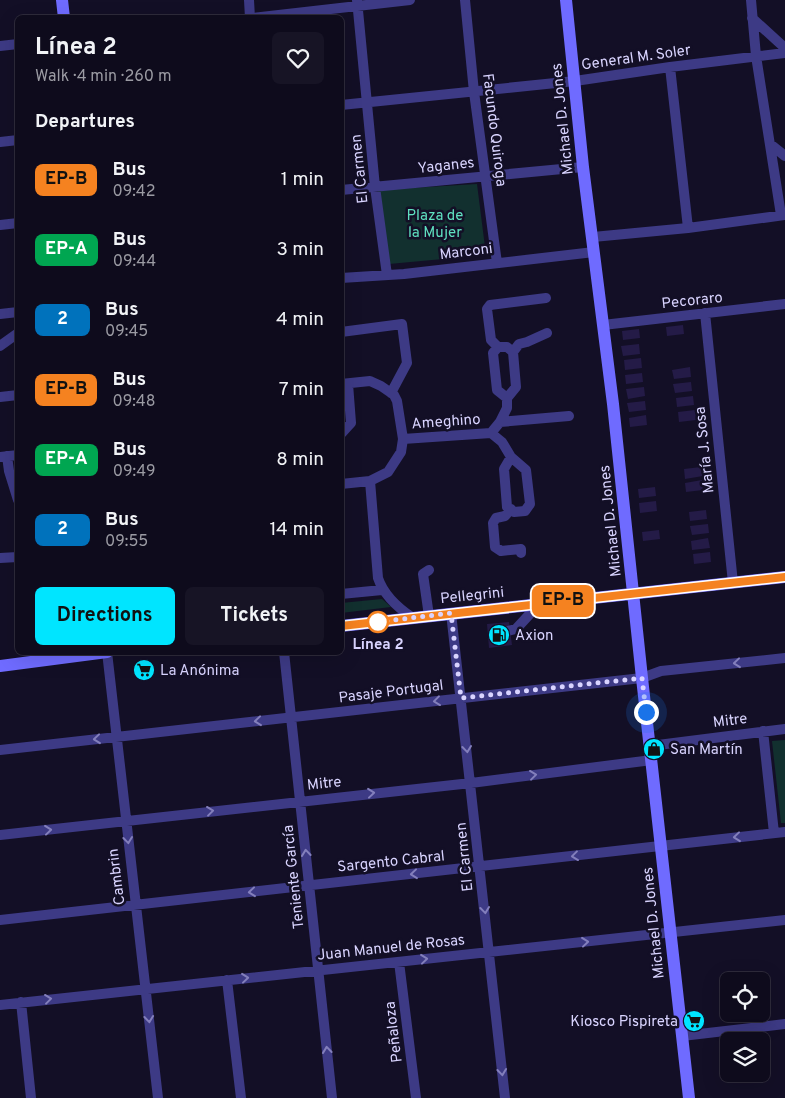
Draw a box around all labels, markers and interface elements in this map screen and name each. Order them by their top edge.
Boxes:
button: heart [272,32,324,84]
text: Línea 2 [35,33,117,63]
street label: General M. Soler [580,41,692,76]
street label: Michael D. Jones [548,62,579,176]
text: Walk · 4 min · 260 m [35,67,171,87]
street label: Facundo Quiroga [477,72,510,188]
text: Departures [35,110,135,134]
street label: El Carmen [347,133,374,204]
street label: Yaganes [417,154,475,179]
text: Bus [112,158,146,182]
text: EP-B [45,168,87,191]
text: 1 min [281,168,324,192]
text: 09:42 [112,182,156,202]
park label: Plaza de la Mujer [407,207,463,243]
text: Bus [113,228,146,252]
text: EP-A [45,238,88,261]
text: 3 min [276,238,324,262]
street label: Marconi [439,240,494,265]
text: 09:44 [113,252,156,272]
street label: Pecoraro [661,289,724,314]
text: Bus [105,298,139,322]
text: 2 [57,308,68,331]
text: 4 min [276,308,324,332]
text: 09:45 [105,322,148,342]
text: Bus [112,368,146,392]
text: EP-B [45,378,87,401]
text: 7 min [279,378,324,402]
text: 09:48 [112,392,156,412]
street label: María J. Sosa [691,406,719,494]
street label: Ameghino [411,411,481,434]
text: Bus [113,438,146,462]
text: EP-A [45,448,88,471]
text: 8 min [276,448,324,472]
text: 09:49 [113,462,155,482]
street label: Michael D. Jones [596,464,627,578]
text: Bus [105,508,139,532]
text: 2 [57,518,68,541]
text: 14 min [269,518,324,542]
text: 09:55 [105,532,148,552]
street label: Pellegrini [439,584,505,609]
line badge: EP-B [528,585,598,617]
button: Directions [35,587,175,645]
button: Tickets [185,587,324,645]
text: EP-B [542,589,584,612]
marker: Línea 2 [367,611,389,633]
fuel station icon: Axion [487,623,511,647]
place label: Axion [515,627,554,646]
place label: Línea 2 [352,636,404,655]
one-way arrow [732,657,740,668]
supermarket icon: La Anónima [132,658,156,682]
place label: La Anónima [160,662,239,681]
street label: Pasaje Portugal [338,677,445,708]
one-way arrow [433,695,441,706]
your location [634,700,659,725]
street label: Mitre [712,710,748,733]
one-way arrow [254,715,262,726]
one-way arrow [92,734,100,745]
shop icon: San Martín [642,737,666,761]
place label: San Martín [670,741,743,760]
one-way arrow [461,745,472,753]
one-way arrow [529,770,537,781]
street label: Mitre [306,773,342,796]
one-way arrow [368,788,376,799]
one-way arrow [206,806,214,817]
street label: El Carmen [452,821,479,892]
street label: Teniente García [280,824,309,930]
one-way arrow [45,825,53,836]
one-way arrow [732,832,740,843]
one-way arrow [122,836,133,844]
street label: Cambrin [105,847,130,906]
street label: Sargento Cabral [336,847,446,878]
one-way arrow [301,849,312,857]
one-way arrow [571,850,579,861]
street label: Michael D. Jones [639,866,670,980]
one-way arrow [409,868,417,879]
one-way arrow [248,886,256,897]
one-way arrow [479,907,490,915]
street label: Juan Manuel de Rosas [316,931,466,966]
one-way arrow [582,937,590,948]
one-way arrow [420,954,428,965]
map controls [720,972,770,1082]
button: locate [720,972,770,1022]
one-way arrow [241,973,249,984]
one-way arrow [45,994,53,1005]
street label: Peñaloza [381,1000,408,1064]
supermarket icon: Kiosco Pispireta [682,1009,706,1033]
place label: Kiosco Pispireta [570,1013,678,1032]
one-way arrow [143,1015,154,1023]
button: layers [720,1032,770,1082]
one-way arrow [322,1045,333,1053]
one-way arrow [497,1068,508,1076]

